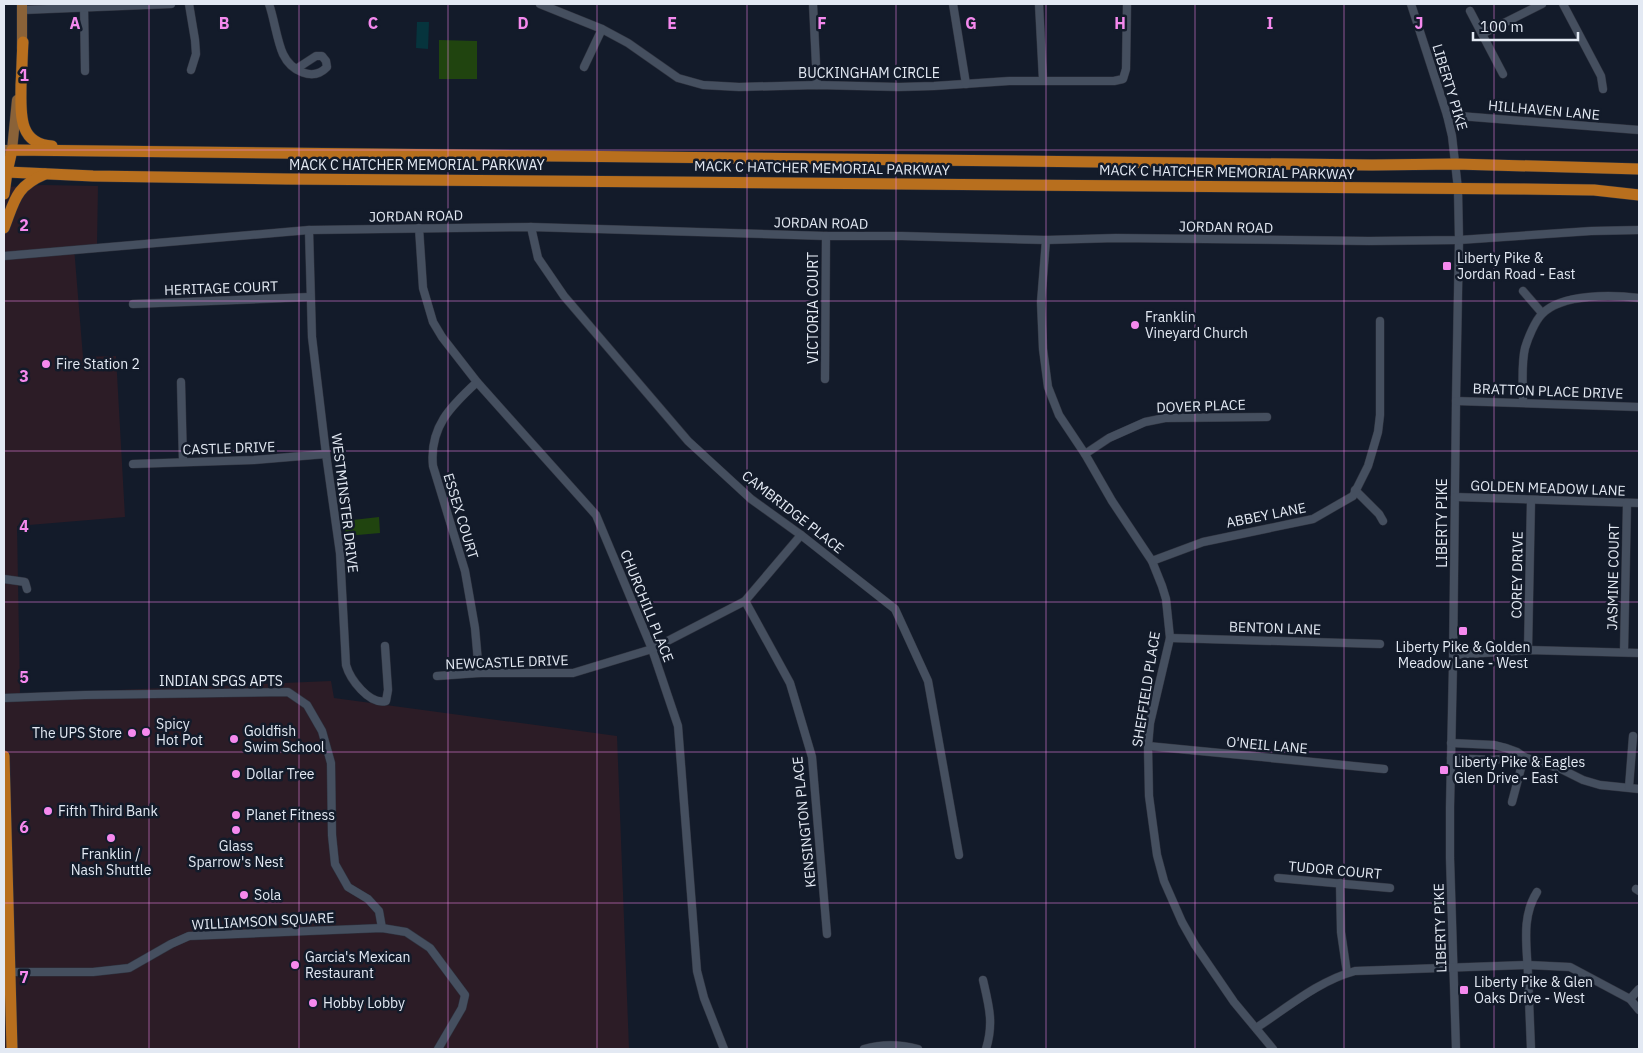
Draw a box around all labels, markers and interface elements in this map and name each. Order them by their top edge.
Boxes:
scale bar [1473,10,1578,42]
text: A [70,13,81,33]
text: B [219,13,230,33]
text: C [368,13,378,33]
text: D [517,13,529,33]
text: E [667,13,677,33]
text: F [817,13,827,33]
text: G [965,13,977,33]
text: H [1114,13,1126,33]
text: I [1267,13,1274,33]
text: J [1415,13,1423,33]
text: 100 m [1480,17,1524,36]
street label: LIBERTY PIKE [1428,42,1472,132]
street label: BUCKINGHAM CIRCLE [798,64,940,82]
text: 1 [19,65,29,85]
street label: HILLHAVEN LANE [1487,96,1601,124]
street label: MACK C HATCHER MEMORIAL PARKWAY [289,156,546,174]
street label: MACK C HATCHER MEMORIAL PARKWAY [694,157,951,179]
street label: MACK C HATCHER MEMORIAL PARKWAY [1099,161,1356,183]
street label: JORDAN ROAD [369,206,463,226]
street label: JORDAN ROAD [774,213,868,233]
text: 2 [19,215,29,235]
street label: JORDAN ROAD [1179,217,1273,237]
place label: Liberty Pike & Jordan Road - East [1457,249,1576,283]
street label: VICTORIA COURT [804,252,822,364]
marker: Liberty Pike & Jordan Road - East [1441,260,1453,272]
street label: HERITAGE COURT [164,277,278,299]
place label: Franklin Vineyard Church [1145,308,1248,342]
marker: Franklin Vineyard Church [1129,319,1141,331]
place label: Fire Station 2 [56,355,140,373]
marker: Fire Station 2 [40,358,52,370]
text: 3 [19,366,29,386]
street label: BRATTON PLACE DRIVE [1472,379,1624,403]
street label: DOVER PLACE [1156,395,1246,417]
street label: WESTMINSTER DRIVE [328,432,362,574]
street label: CASTLE DRIVE [182,437,276,459]
street label: CAMBRIDGE PLACE [738,467,848,557]
street label: ESSEX COURT [439,471,483,561]
street label: GOLDEN MEADOW LANE [1470,476,1626,500]
street label: LIBERTY PIKE [1433,478,1451,568]
street label: ABBEY LANE [1224,498,1308,532]
text: 4 [19,516,29,536]
street label: JASMINE COURT [1603,523,1623,631]
street label: COREY DRIVE [1507,531,1527,619]
street label: CHURCHILL PLACE [616,547,678,665]
street label: BENTON LANE [1229,617,1321,639]
marker: Liberty Pike & Golden Meadow Lane - West [1457,625,1469,637]
street label: SHEFFIELD PLACE [1128,630,1164,748]
place label: Liberty Pike & Golden Meadow Lane - West [1396,638,1531,672]
street label: NEWCASTLE DRIVE [445,651,569,673]
text: 5 [19,667,29,687]
street label: INDIAN SPGS APTS [159,672,283,690]
place label: Spicy Hot Pot [156,715,203,749]
place label: Goldfish Swim School [244,722,325,756]
place label: The UPS Store [32,724,122,742]
marker: Spicy Hot Pot [140,726,152,738]
marker: The UPS Store [126,727,138,739]
street label: O'NEIL LANE [1226,732,1308,758]
marker: Goldfish Swim School [228,733,240,745]
place label: Liberty Pike & Eagles Glen Drive - East [1454,753,1585,787]
street label: KENSINGTON PLACE [788,755,820,889]
marker: Liberty Pike & Eagles Glen Drive - East [1438,764,1450,776]
place label: Dollar Tree [246,765,315,783]
marker: Dollar Tree [230,768,242,780]
place label: Fifth Third Bank [58,802,159,820]
marker: Fifth Third Bank [42,805,54,817]
place label: Planet Fitness [246,806,335,824]
marker: Planet Fitness [230,809,242,821]
text: 6 [19,817,29,837]
marker: Glass Sparrow's Nest [230,824,242,836]
marker: Franklin / Nash Shuttle [105,832,117,844]
place label: Glass Sparrow's Nest [188,837,284,871]
place label: Franklin / Nash Shuttle [71,845,152,879]
street label: TUDOR COURT [1288,857,1382,883]
street label: LIBERTY PIKE [1429,883,1451,973]
place label: Sola [254,886,282,904]
marker: Sola [238,889,250,901]
street label: WILLIAMSON SQUARE [191,908,335,934]
place label: Garcia's Mexican Restaurant [305,948,411,982]
marker: Garcia's Mexican Restaurant [289,959,301,971]
text: 7 [19,967,29,987]
place label: Liberty Pike & Glen Oaks Drive - West [1474,973,1593,1007]
marker: Liberty Pike & Glen Oaks Drive - West [1458,984,1470,996]
place label: Hobby Lobby [323,994,405,1012]
marker: Hobby Lobby [307,997,319,1009]

